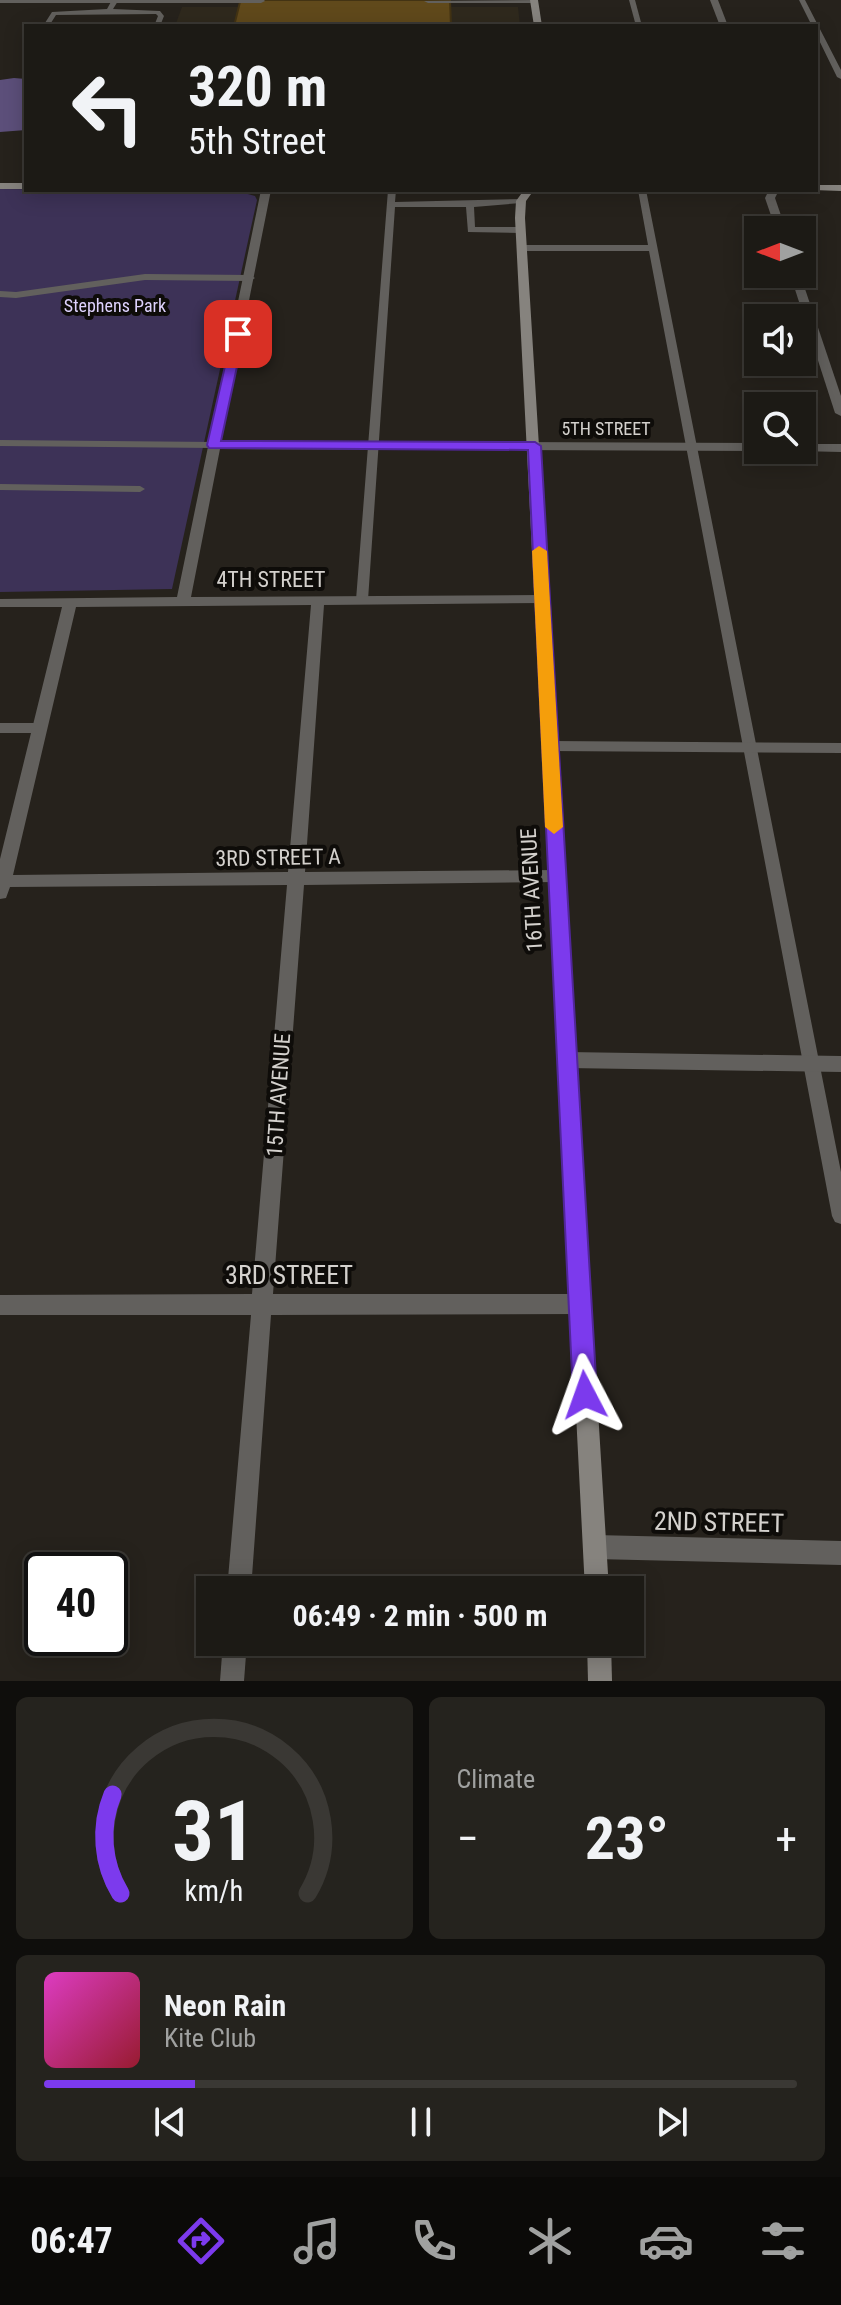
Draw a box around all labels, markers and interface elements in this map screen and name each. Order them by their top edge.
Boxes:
text: 320 m [188,54,327,120]
icon: left [56,56,160,160]
text: 5th Street [188,121,326,163]
north arrow [744,216,816,288]
map controls [744,216,816,464]
park label: Stephens Park [64,295,166,316]
pin [204,300,272,368]
button: sound [744,304,816,376]
icon: arrive [216,312,260,356]
button: search [744,392,816,464]
street label: 5TH STREET [561,418,651,439]
street label: 4TH STREET [216,567,326,592]
street label: 16TH AVENUE [516,827,547,952]
street label: 3RD STREET A [215,844,341,871]
street label: 15TH AVENUE [262,1032,295,1158]
street label: 3RD STREET [225,1260,353,1290]
position arrow [543,1353,627,1437]
street label: 2ND STREET [654,1506,784,1538]
speed limit sign: 40 [24,1552,128,1656]
text: 06:49 · 2 min · 500 m [293,1598,547,1633]
text: Climate [457,1764,535,1794]
text: 31 [172,1783,256,1880]
text: 23° [585,1803,669,1874]
text: − [457,1813,479,1865]
text: + [775,1813,797,1865]
text: km/h [185,1874,244,1908]
text: Neon Rain [164,1988,286,2023]
text: Kite Club [164,2023,256,2053]
icon: previous [148,2100,192,2144]
icon: pause [399,2100,443,2144]
icon: next [650,2100,694,2144]
icon: directions [173,2213,229,2269]
icon: music [289,2213,345,2269]
icon: phone [406,2213,462,2269]
icon: climate [522,2213,578,2269]
icon: car [638,2213,694,2269]
icon: filters [755,2213,811,2269]
text: 06:47 [30,2220,113,2262]

